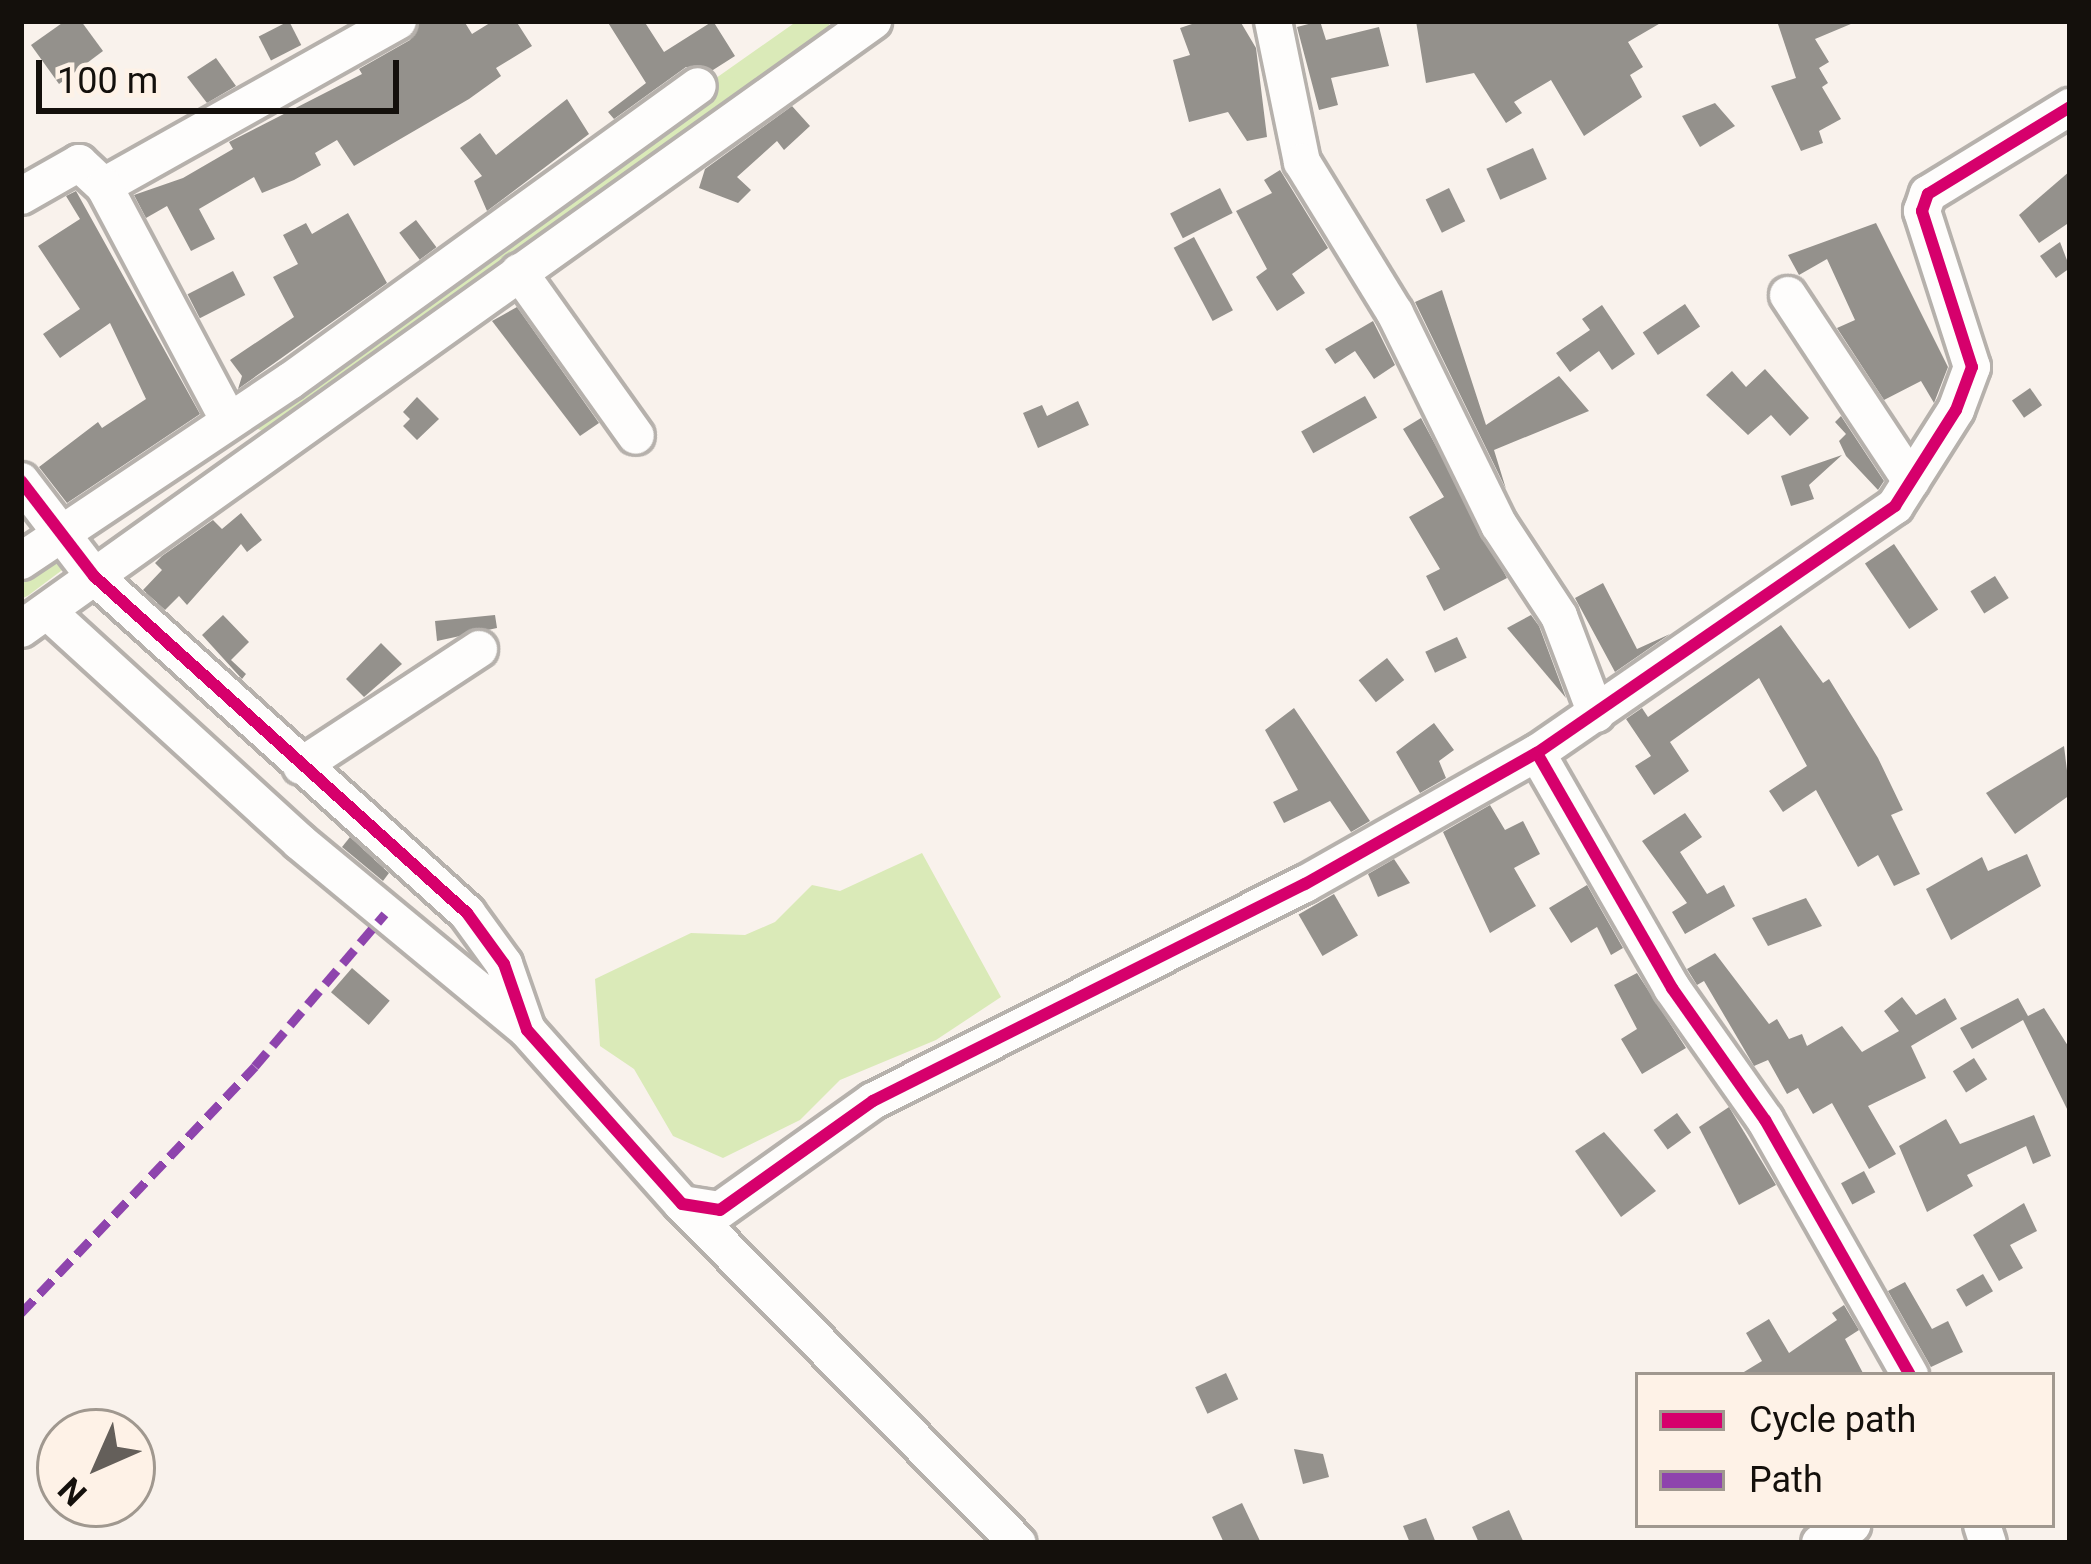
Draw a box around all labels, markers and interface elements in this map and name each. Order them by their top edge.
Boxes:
scale bar [42,36,405,110]
text: 100 m [57,60,158,102]
legend [1635,1372,2055,1528]
text: Cycle path [1749,1399,1916,1441]
north arrow [36,1408,156,1528]
text: Path [1749,1459,1823,1501]
text: N [50,1470,94,1514]

